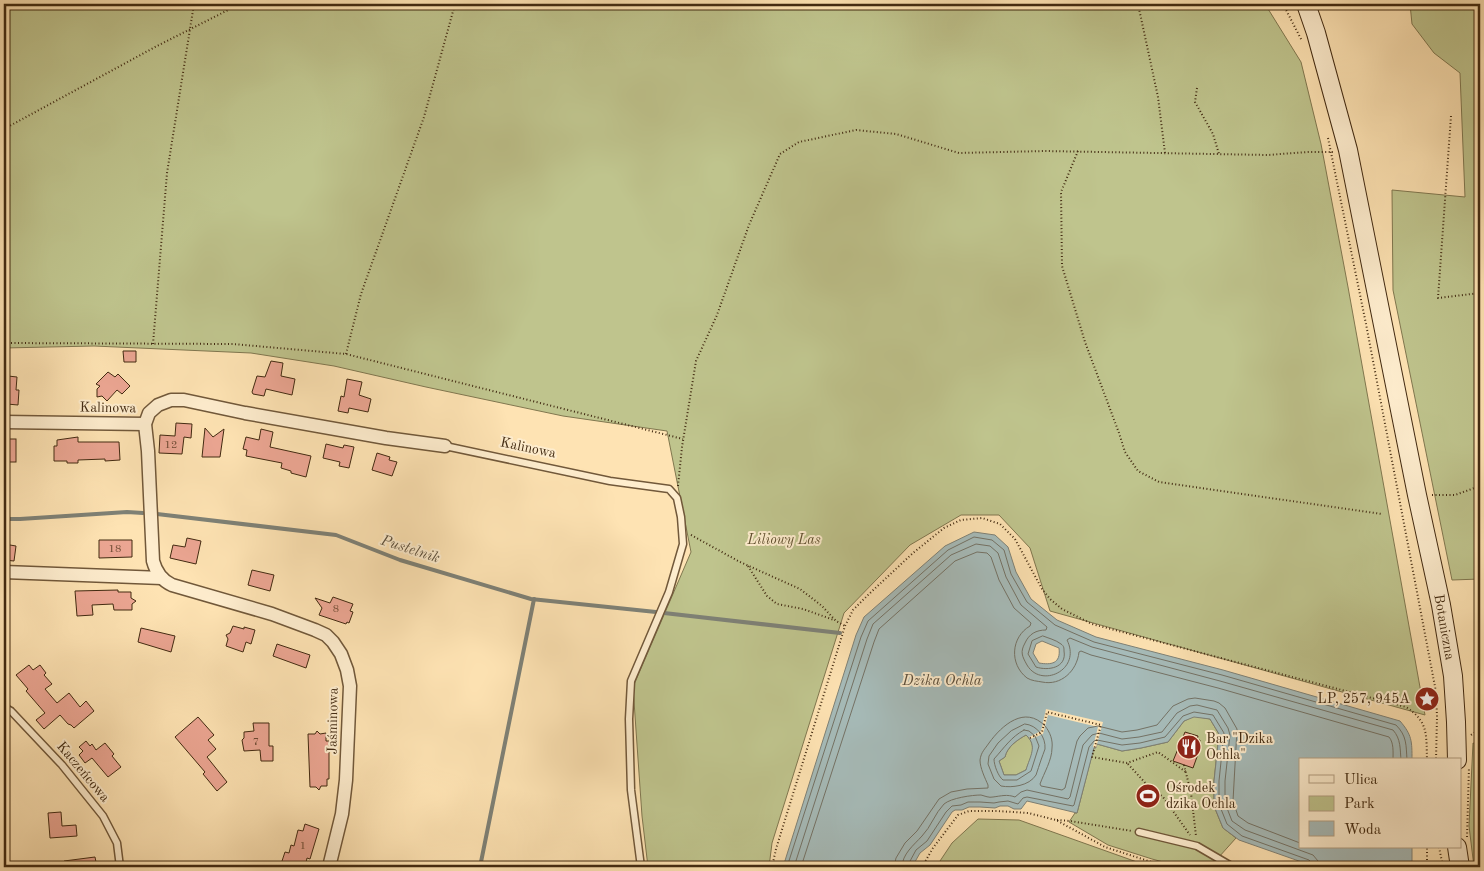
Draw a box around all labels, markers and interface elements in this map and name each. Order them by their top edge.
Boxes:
street label: Kalinowa [80,401,137,415]
street label: Kalinowa [499,435,557,461]
house number: 12 [165,440,177,451]
water label: Pustelnik [378,533,441,567]
park label: Liliowy Las [746,533,821,548]
house number: 18 [109,544,121,555]
street label: Botaniczna [1431,593,1457,661]
house number: 8 [333,604,339,615]
water label: Dzika Ochla [901,674,982,689]
place icon: LP, 257, 945A [1414,686,1440,712]
street label: Jaśminowa [325,687,341,755]
place label: LP, 257, 945A [1317,692,1410,706]
place label: Bar "Dzika Ochla" [1206,732,1273,762]
restaurant icon: Bar "Dzika Ochla" [1176,734,1202,760]
house number: 7 [253,737,259,748]
street label: Kaczeńcowa [54,739,112,805]
legend [1299,758,1462,848]
text: Ulica [1344,773,1378,788]
place label: Ośrodek dzika Ochla [1166,781,1236,811]
sports icon: Ośrodek dzika Ochla [1135,783,1161,809]
text: Park [1344,797,1375,812]
text: Woda [1344,823,1382,838]
house number: 1 [300,841,306,852]

